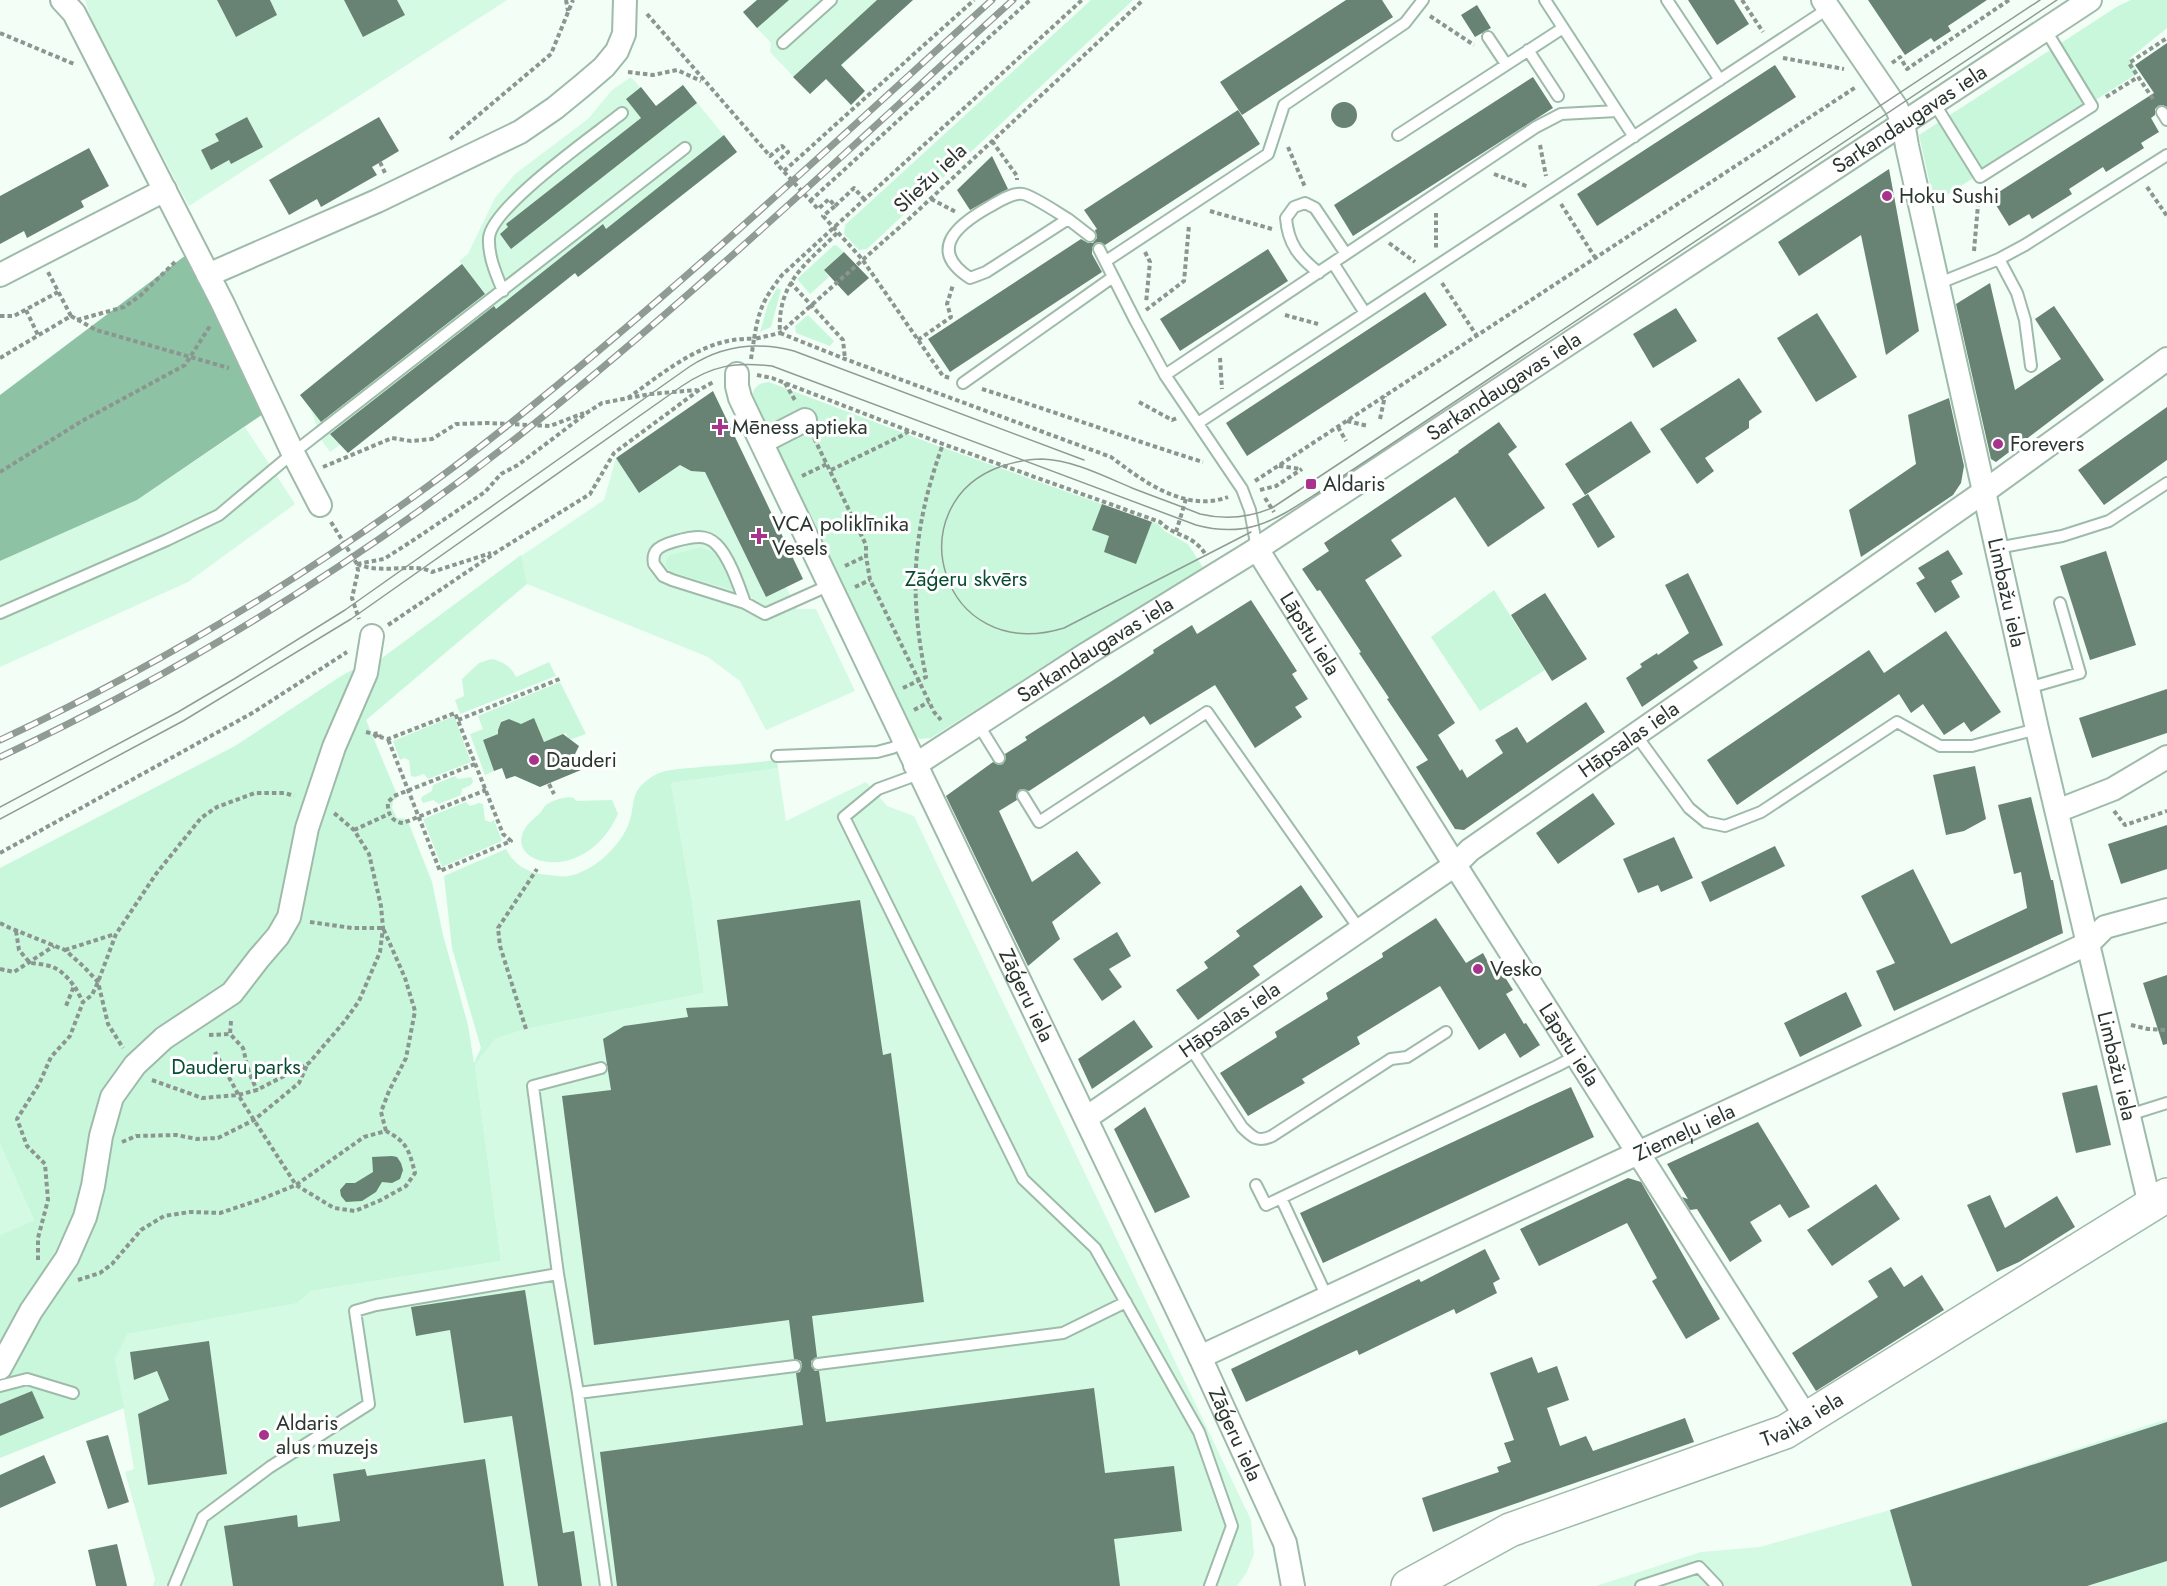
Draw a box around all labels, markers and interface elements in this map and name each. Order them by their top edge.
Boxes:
street label: Sarkandaugavas iela [1826,57,1993,181]
street label: Sliežu iela [887,136,973,220]
place label: Hoku Sushi [1899,181,1999,211]
marker: Hoku Sushi [1880,189,1894,203]
street label: Sarkandaugavas iela [1420,324,1587,448]
place label: Mēness aptieka [732,412,868,442]
marker: Mēness aptieka [713,420,727,434]
place label: Forevers [2010,429,2084,459]
marker: Forevers [1991,437,2005,451]
place label: Aldaris [1323,469,1385,499]
marker: Aldaris [1304,477,1318,491]
place label: VCA poliklīnika Vesels [772,509,909,563]
marker: VCA poliklīnika Vesels [750,527,768,545]
street label: Limbažu iela [1980,535,2033,650]
park label: Zāģeru skvērs [905,564,1027,594]
street label: Lāpstu iela [1273,586,1348,681]
street label: Sarkandaugavas iela [1011,589,1179,710]
street label: Hāpsalas iela [1572,694,1685,785]
place label: Dauderi [546,745,617,775]
marker: Dauderi [527,753,541,767]
street label: Zāģeru iela [991,944,1062,1047]
place label: Vesko [1490,954,1542,984]
marker: Vesko [1471,962,1485,976]
street label: Hāpsalas iela [1173,974,1286,1065]
street label: Lāpstu iela [1532,997,1607,1092]
street label: Limbažu iela [2090,1008,2144,1124]
park label: Dauderu parks [171,1052,301,1082]
street label: Ziemeļu iela [1629,1096,1740,1169]
street label: Zāģeru iela [1201,1382,1270,1486]
street label: Tvaika iela [1757,1384,1849,1454]
place label: Aldaris alus muzejs [276,1408,378,1462]
marker: Aldaris alus muzejs [257,1428,271,1442]

